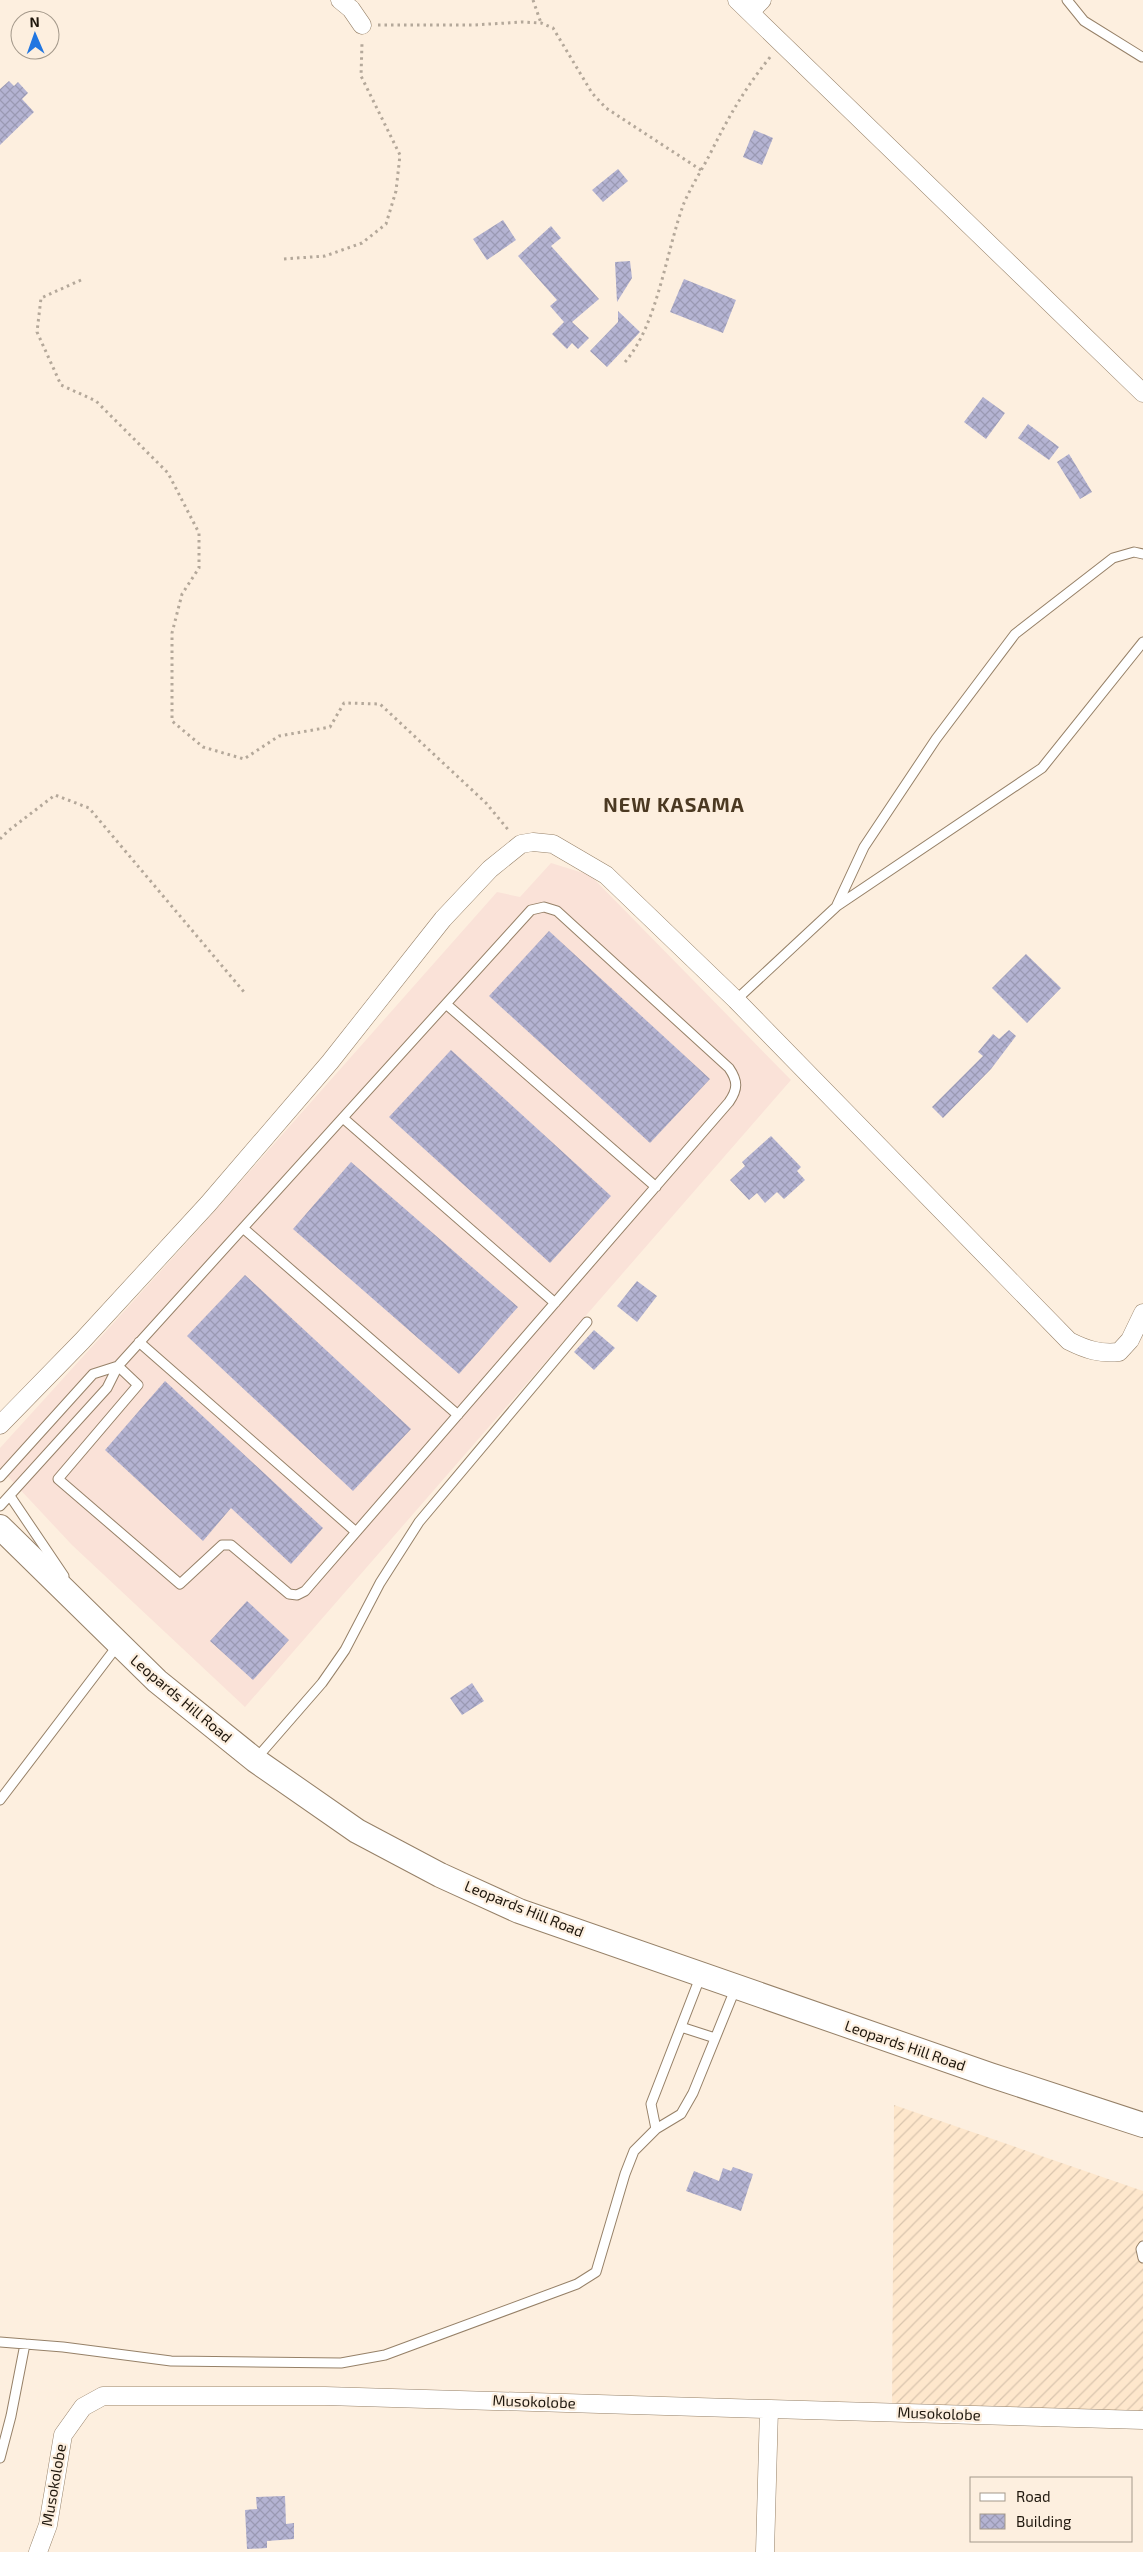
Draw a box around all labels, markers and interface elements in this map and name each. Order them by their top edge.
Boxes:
north arrow [10,10,60,60]
text: N [29,13,40,30]
district label: NEW KASAMA [603,792,745,816]
street label: Leopards Hill Road [127,1651,236,1746]
street label: Leopards Hill Road [462,1876,587,1940]
street label: Leopards Hill Road [842,2016,968,2074]
street label: Musokolobe [492,2391,576,2411]
street label: Musokolobe [897,2403,981,2423]
street label: Musokolobe [37,2442,69,2527]
legend [970,2477,1133,2542]
text: Road [1016,2487,1051,2505]
text: Building [1016,2512,1072,2530]

